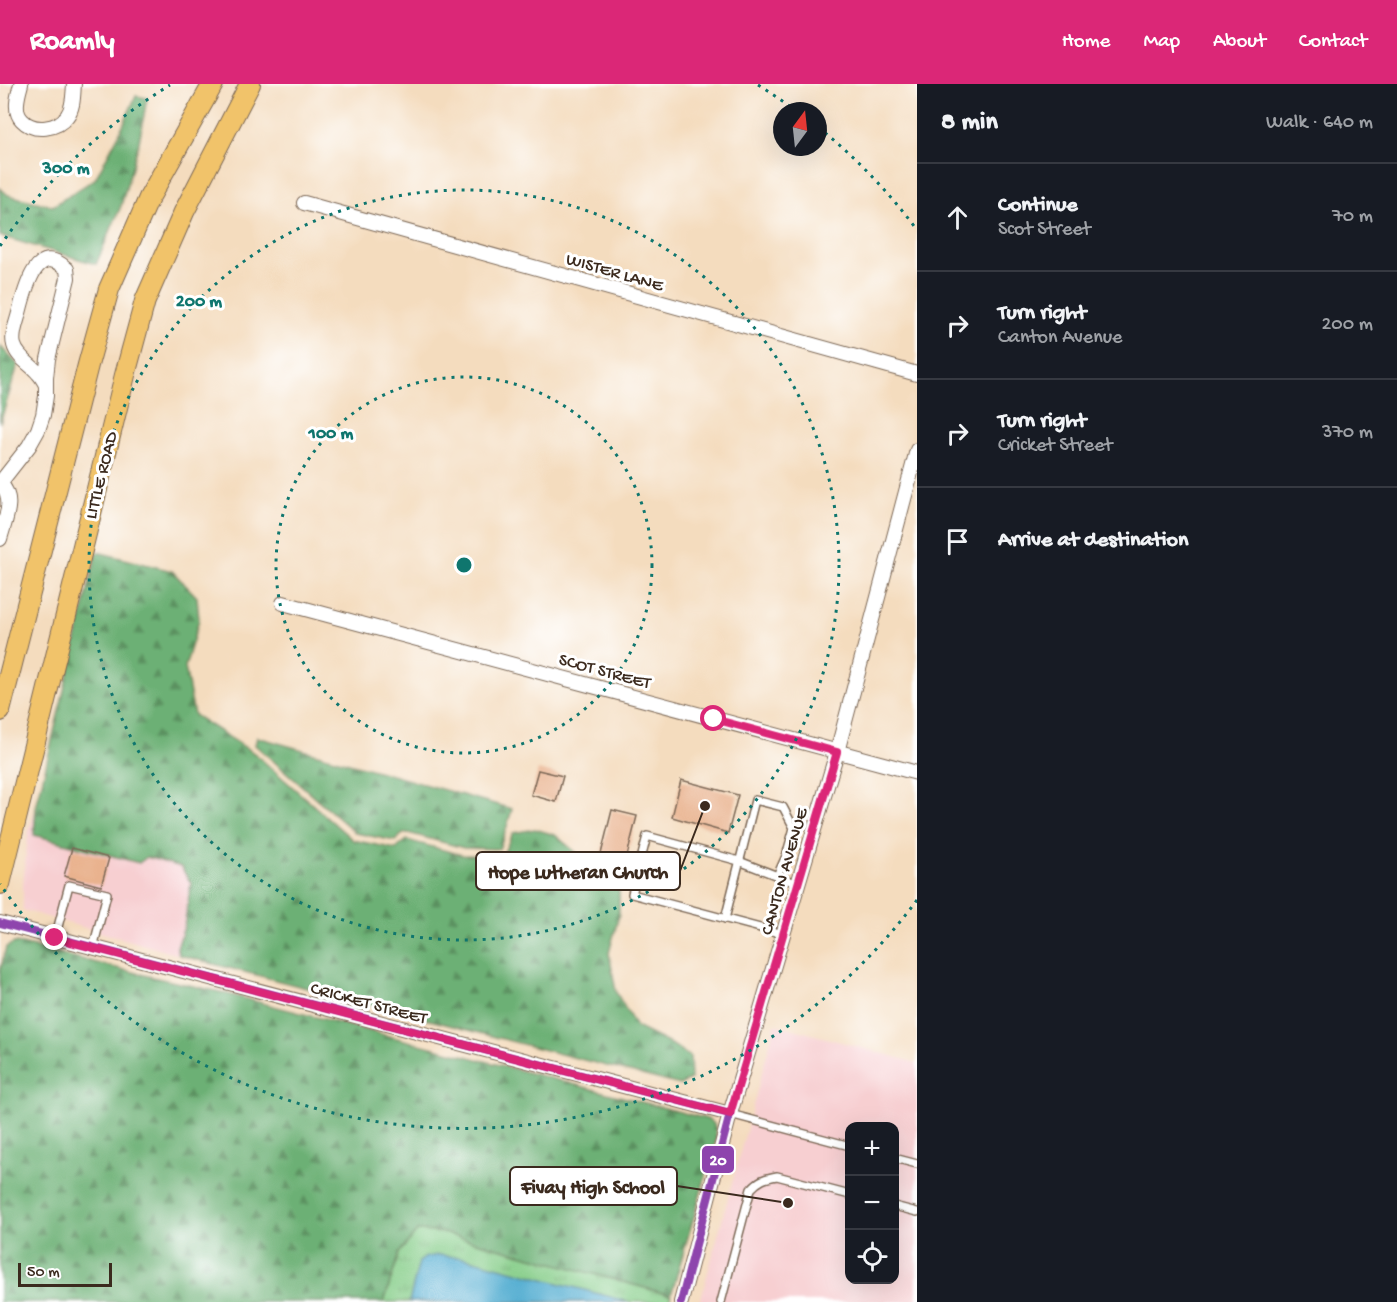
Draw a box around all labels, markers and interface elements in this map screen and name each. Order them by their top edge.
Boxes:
text: Roamly [30,26,115,59]
text: Home [1062,30,1110,55]
text: Map [1143,30,1180,55]
text: About [1213,30,1266,55]
text: Contact [1299,30,1367,55]
north arrow [773,102,827,156]
text: 8 min [941,108,998,139]
text: Walk · 640 m [1266,112,1373,135]
text: 300 m [42,159,90,180]
text: Continue [998,193,1078,219]
icon: ahead [941,201,974,234]
text: 70 m [1332,206,1373,229]
text: Scot Street [998,219,1091,242]
street label: WISTER LANE [563,250,666,297]
text: 200 m [176,292,222,313]
text: Turn right [998,301,1086,327]
icon: right [941,309,974,342]
text: 200 m [1322,314,1373,337]
text: Canton Avenue [998,327,1122,350]
text: Turn right [998,409,1086,435]
icon: right [941,417,974,450]
text: 370 m [1322,422,1373,445]
text: 100 m [308,424,354,445]
street label: LITTLE ROAD [81,429,123,522]
text: Cricket Street [998,435,1113,458]
icon: arrive [941,525,974,558]
text: Arrive at destination [998,528,1188,554]
centre of rings [454,555,474,575]
street label: SCOT STREET [556,650,654,695]
route start [700,705,726,731]
street label: CANTON AVENUE [757,805,814,938]
callout: Hope Lutheran Church [476,852,680,890]
text: Hope Lutheran Church [488,863,669,886]
route end [41,924,67,950]
street label: CRICKET STREET [308,979,430,1030]
map controls [845,1122,899,1284]
button: + [845,1122,899,1176]
line badge: 20 [701,1145,735,1174]
text: 20 [710,1153,726,1172]
callout: Fivay High School [510,1167,677,1205]
button: − [845,1176,899,1230]
text: Fivay High School [520,1178,665,1201]
button: locate [845,1230,899,1284]
scale bar [18,1260,112,1288]
text: 50 m [27,1264,60,1283]

